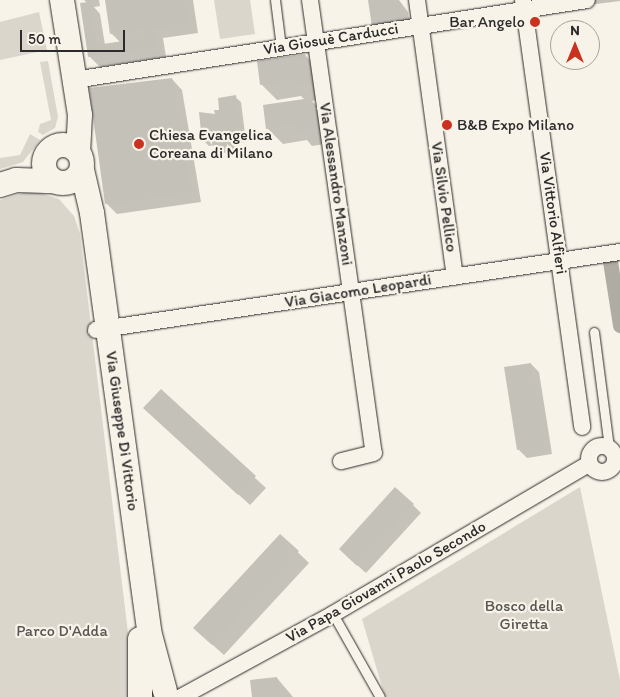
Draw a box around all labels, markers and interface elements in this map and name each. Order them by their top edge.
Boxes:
place label: Bar Angelo [449,12,525,32]
marker: Bar Angelo [529,16,541,28]
street label: Via Giosuè Carducci [262,19,400,59]
scale bar [22,20,128,52]
north arrow [550,20,600,70]
text: N [570,22,580,39]
text: 50 m [28,30,61,48]
street label: Via Alessandro Manzoni [315,102,357,266]
place label: B&B Expo Milano [457,115,573,135]
marker: B&B Expo Milano [441,119,453,131]
place label: Chiesa Evangelica Coreana di Milano [149,125,272,163]
marker: Chiesa Evangelica Coreana di Milano [133,138,145,150]
street label: Via Silvio Pellico [427,141,461,253]
street label: Via Vittorio Alfieri [535,151,571,275]
street label: Via Giacomo Leopardi [284,270,432,312]
street label: Via Giuseppe Di Vittorio [101,350,143,512]
street label: Via Papa Giovanni Paolo Secondo [284,517,488,647]
park label: Bosco della Giretta [485,596,563,634]
park label: Parco D'Adda [16,621,108,641]

